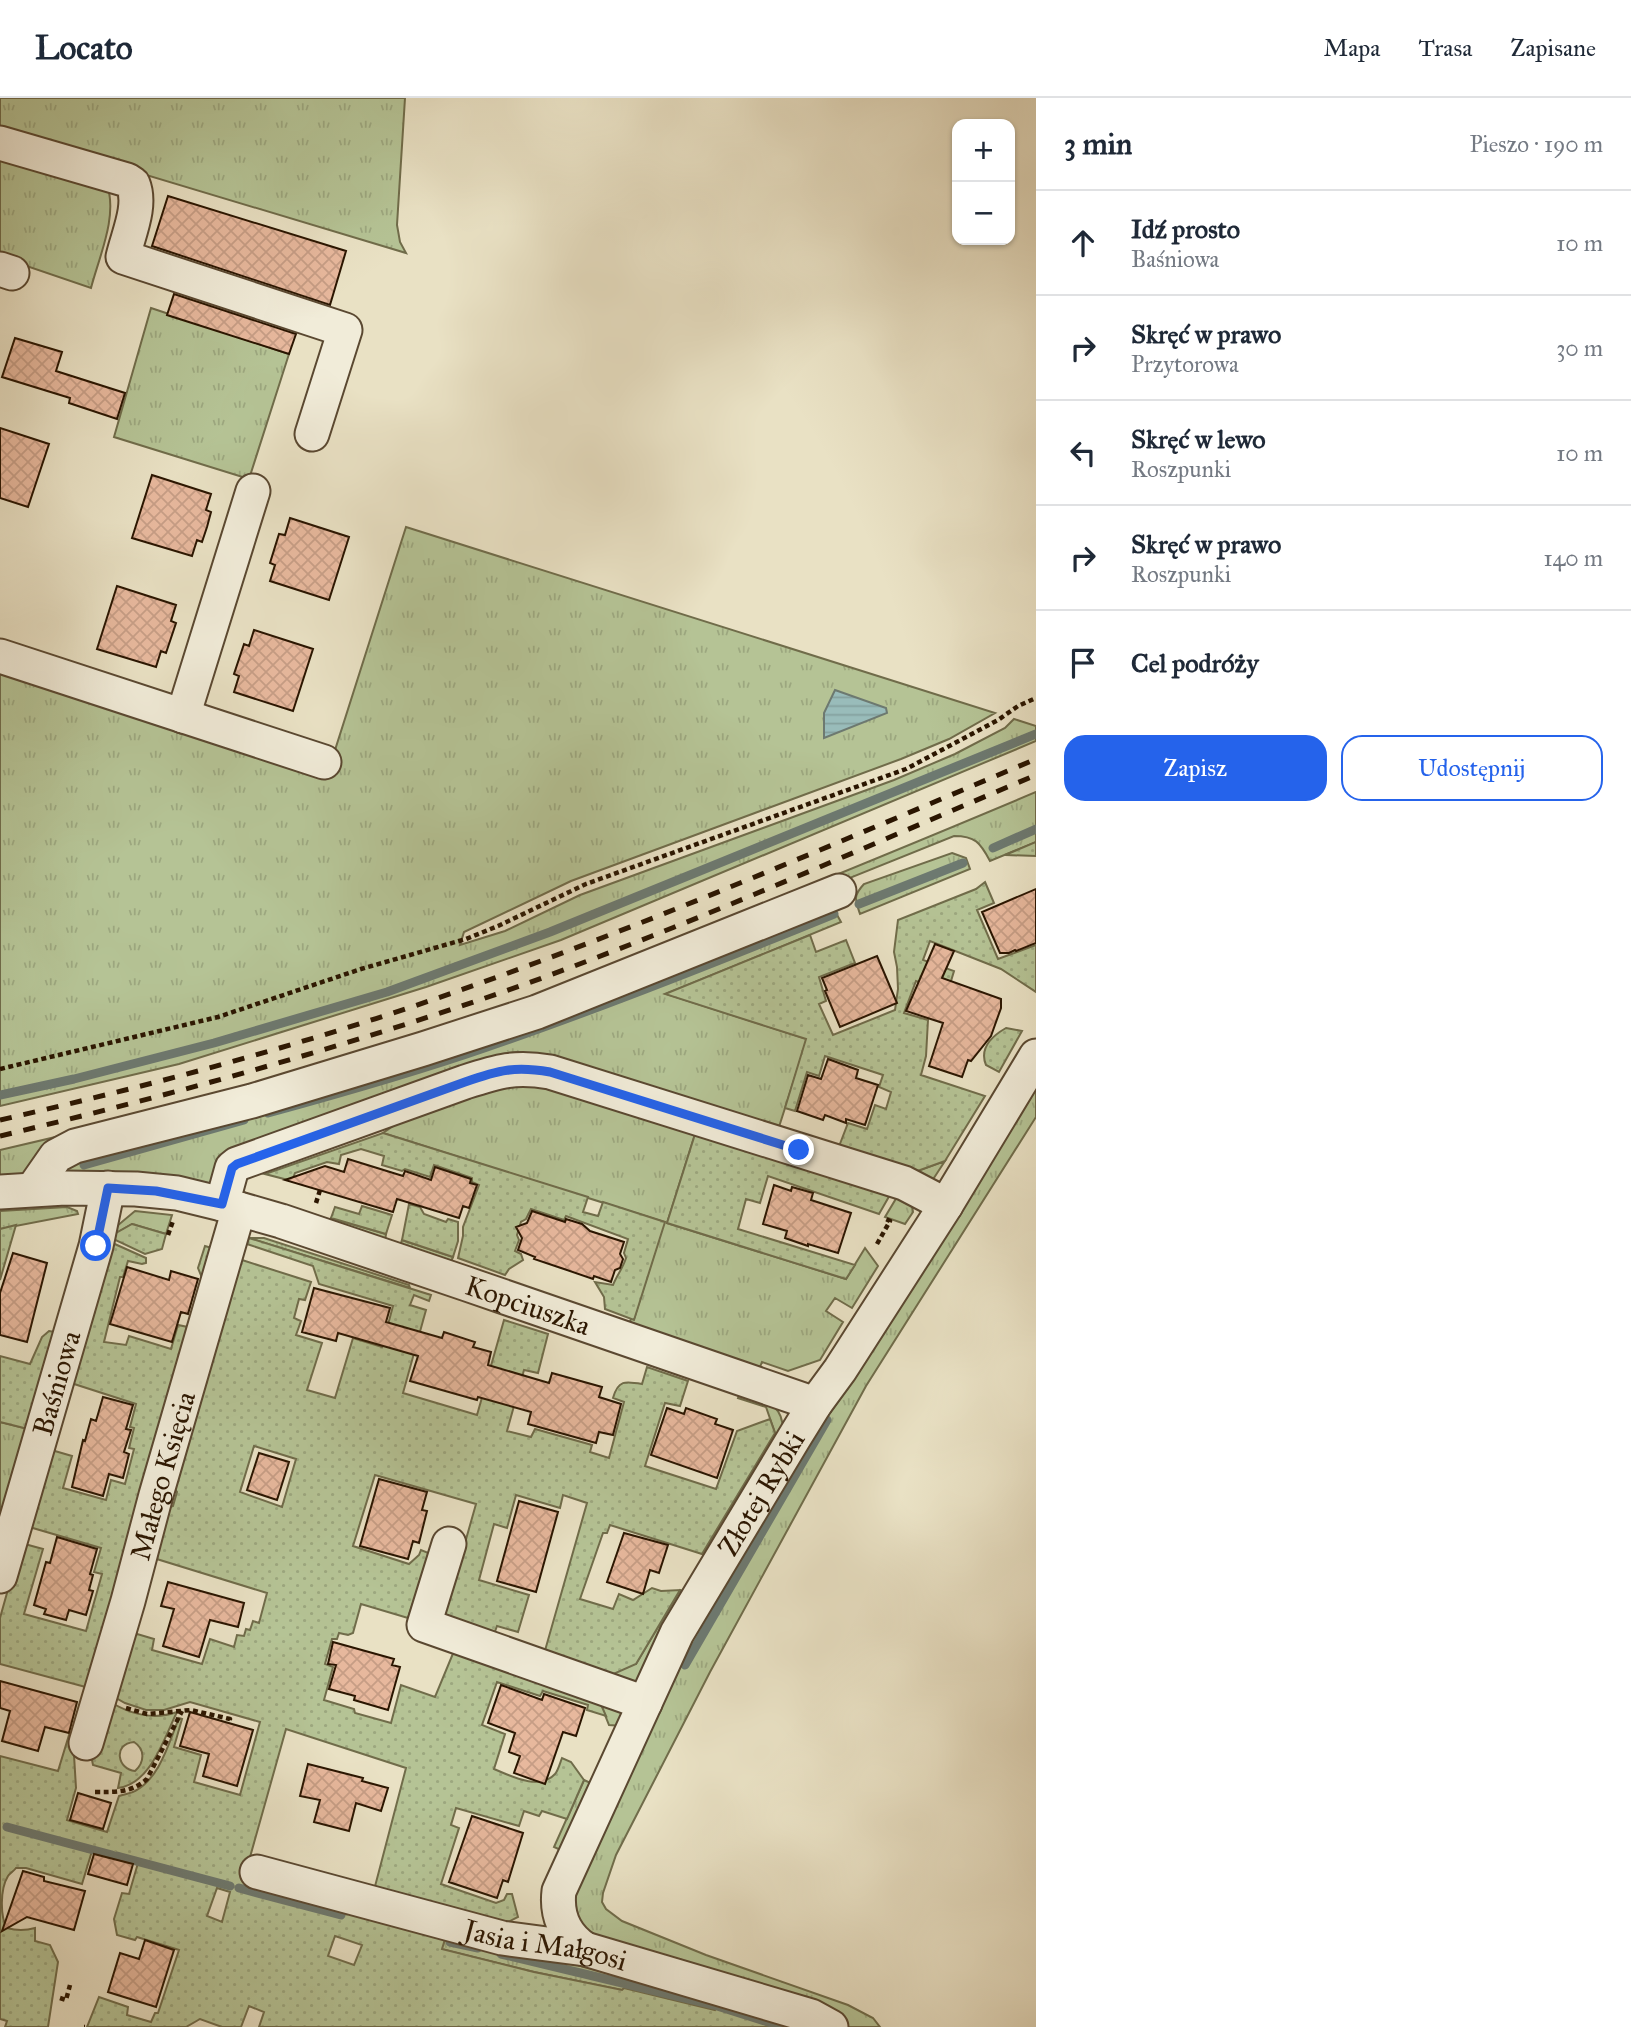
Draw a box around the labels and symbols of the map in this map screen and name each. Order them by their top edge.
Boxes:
route end [783,1134,814,1165]
route start [80,1230,111,1261]
street label: Kopciuszka [461,1267,595,1343]
street label: Baśniowa [24,1326,88,1440]
street label: Małego Księcia [122,1387,203,1564]
street label: Złotej Rybki [710,1424,812,1562]
street label: Jasia i Małgosi [457,1910,632,1978]

